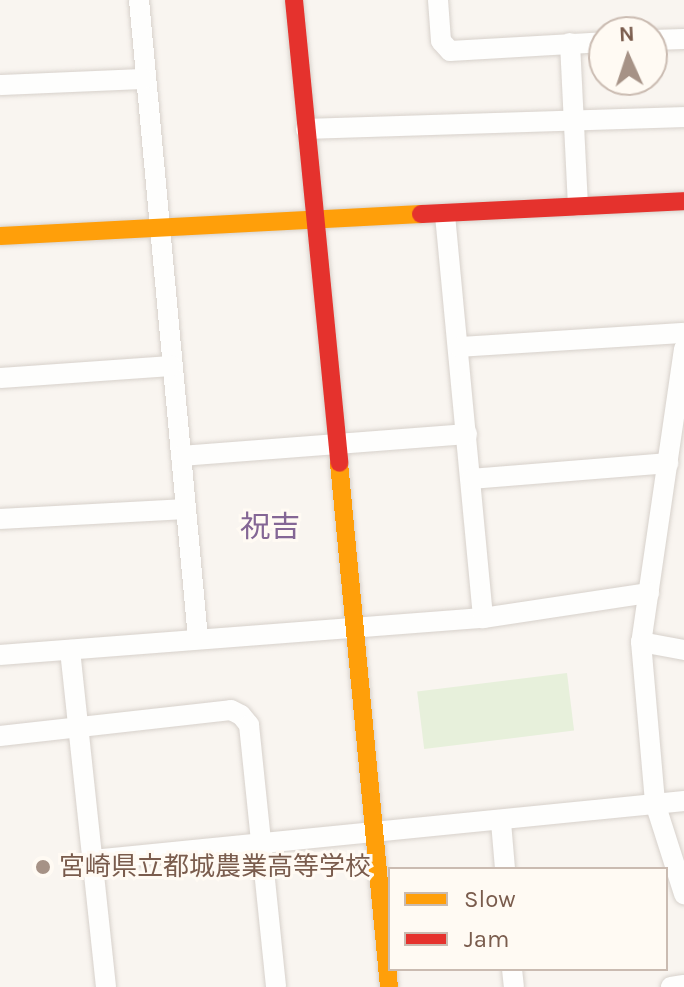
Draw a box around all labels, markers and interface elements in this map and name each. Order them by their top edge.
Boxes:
north arrow [588,16,668,96]
text: N [618,21,635,47]
district label: 祝吉 [240,509,300,545]
place label: 宮崎県立都城農業高等学校 [59,851,371,883]
marker: 宮崎県立都城農業高等学校 [34,858,52,876]
legend [388,867,668,971]
text: Slow [464,885,516,913]
text: Jam [464,925,509,953]

